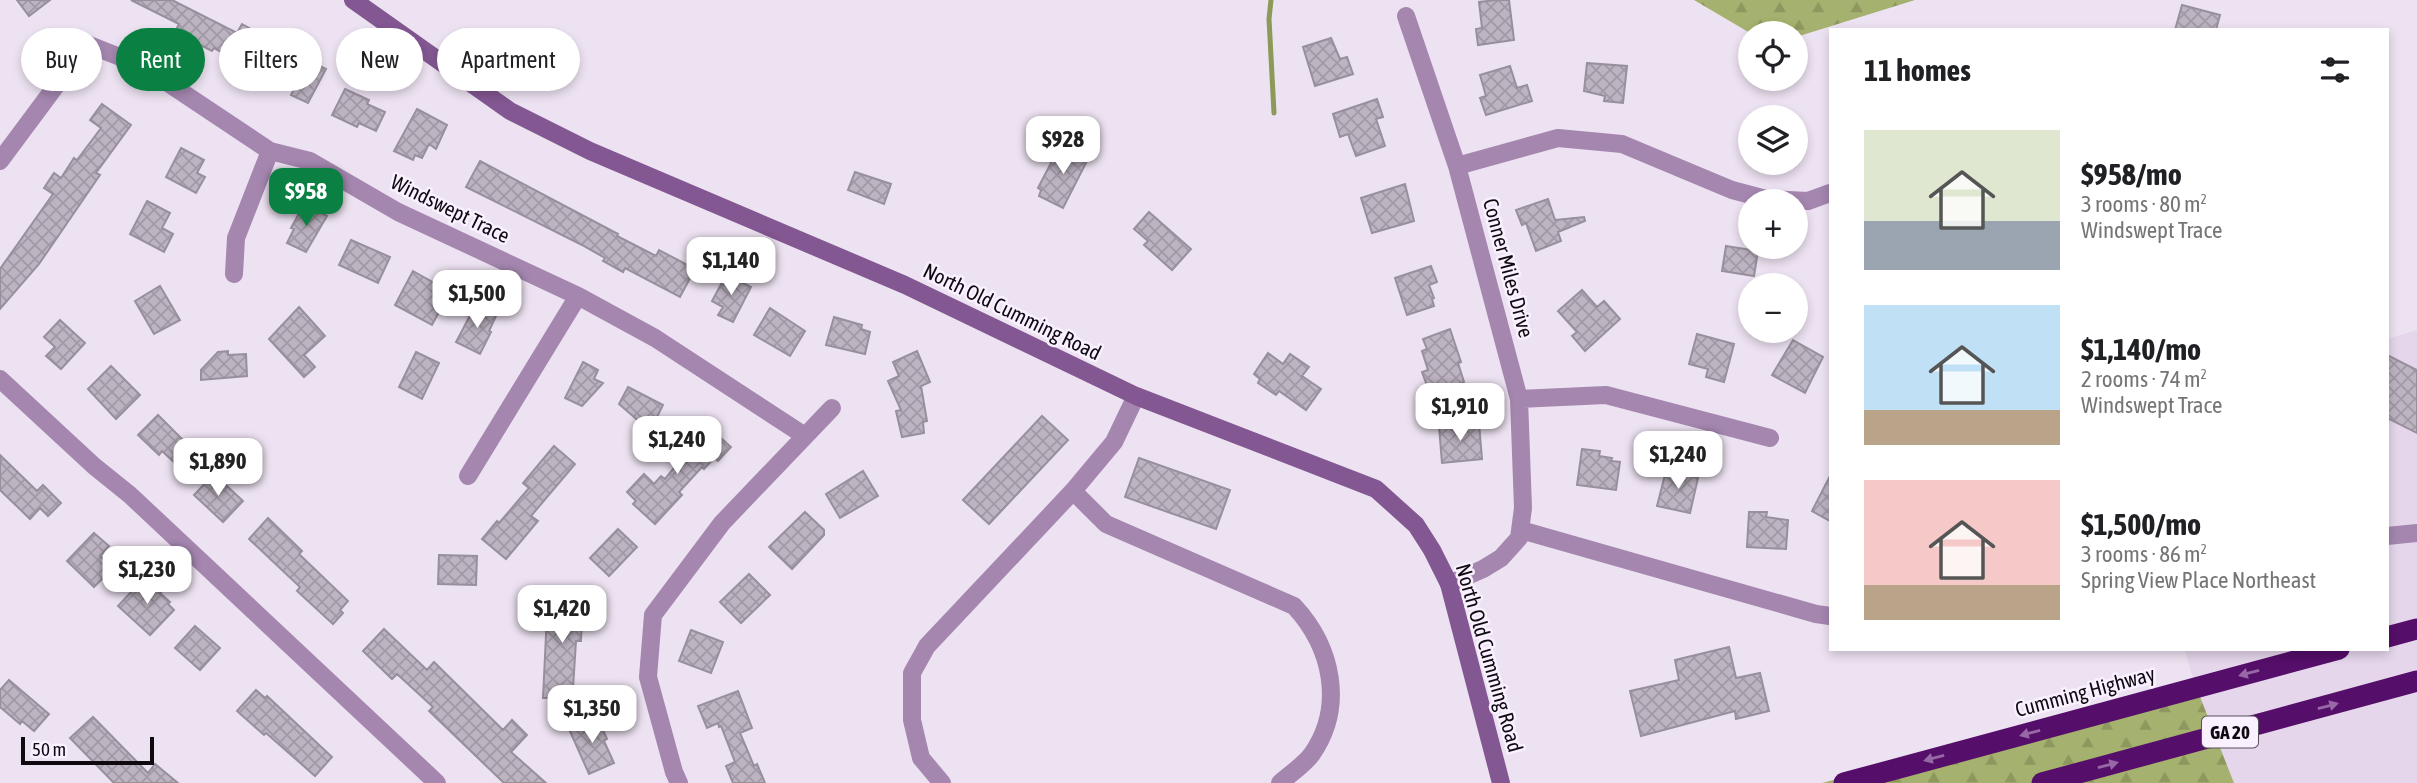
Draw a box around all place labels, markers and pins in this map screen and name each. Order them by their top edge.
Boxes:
pin: $928 [1022,116,1104,176]
pin: $958 [265,168,347,228]
pin: $1,140 [674,238,788,297]
pin: $1,500 [420,270,534,330]
pin: $1,910 [1403,384,1517,443]
pin: $1,240 [620,416,734,476]
pin: $1,240 [1621,432,1735,491]
pin: $1,890 [161,438,275,498]
pin: $1,230 [90,546,204,606]
pin: $1,420 [505,586,619,645]
pin: $1,350 [535,686,649,745]

